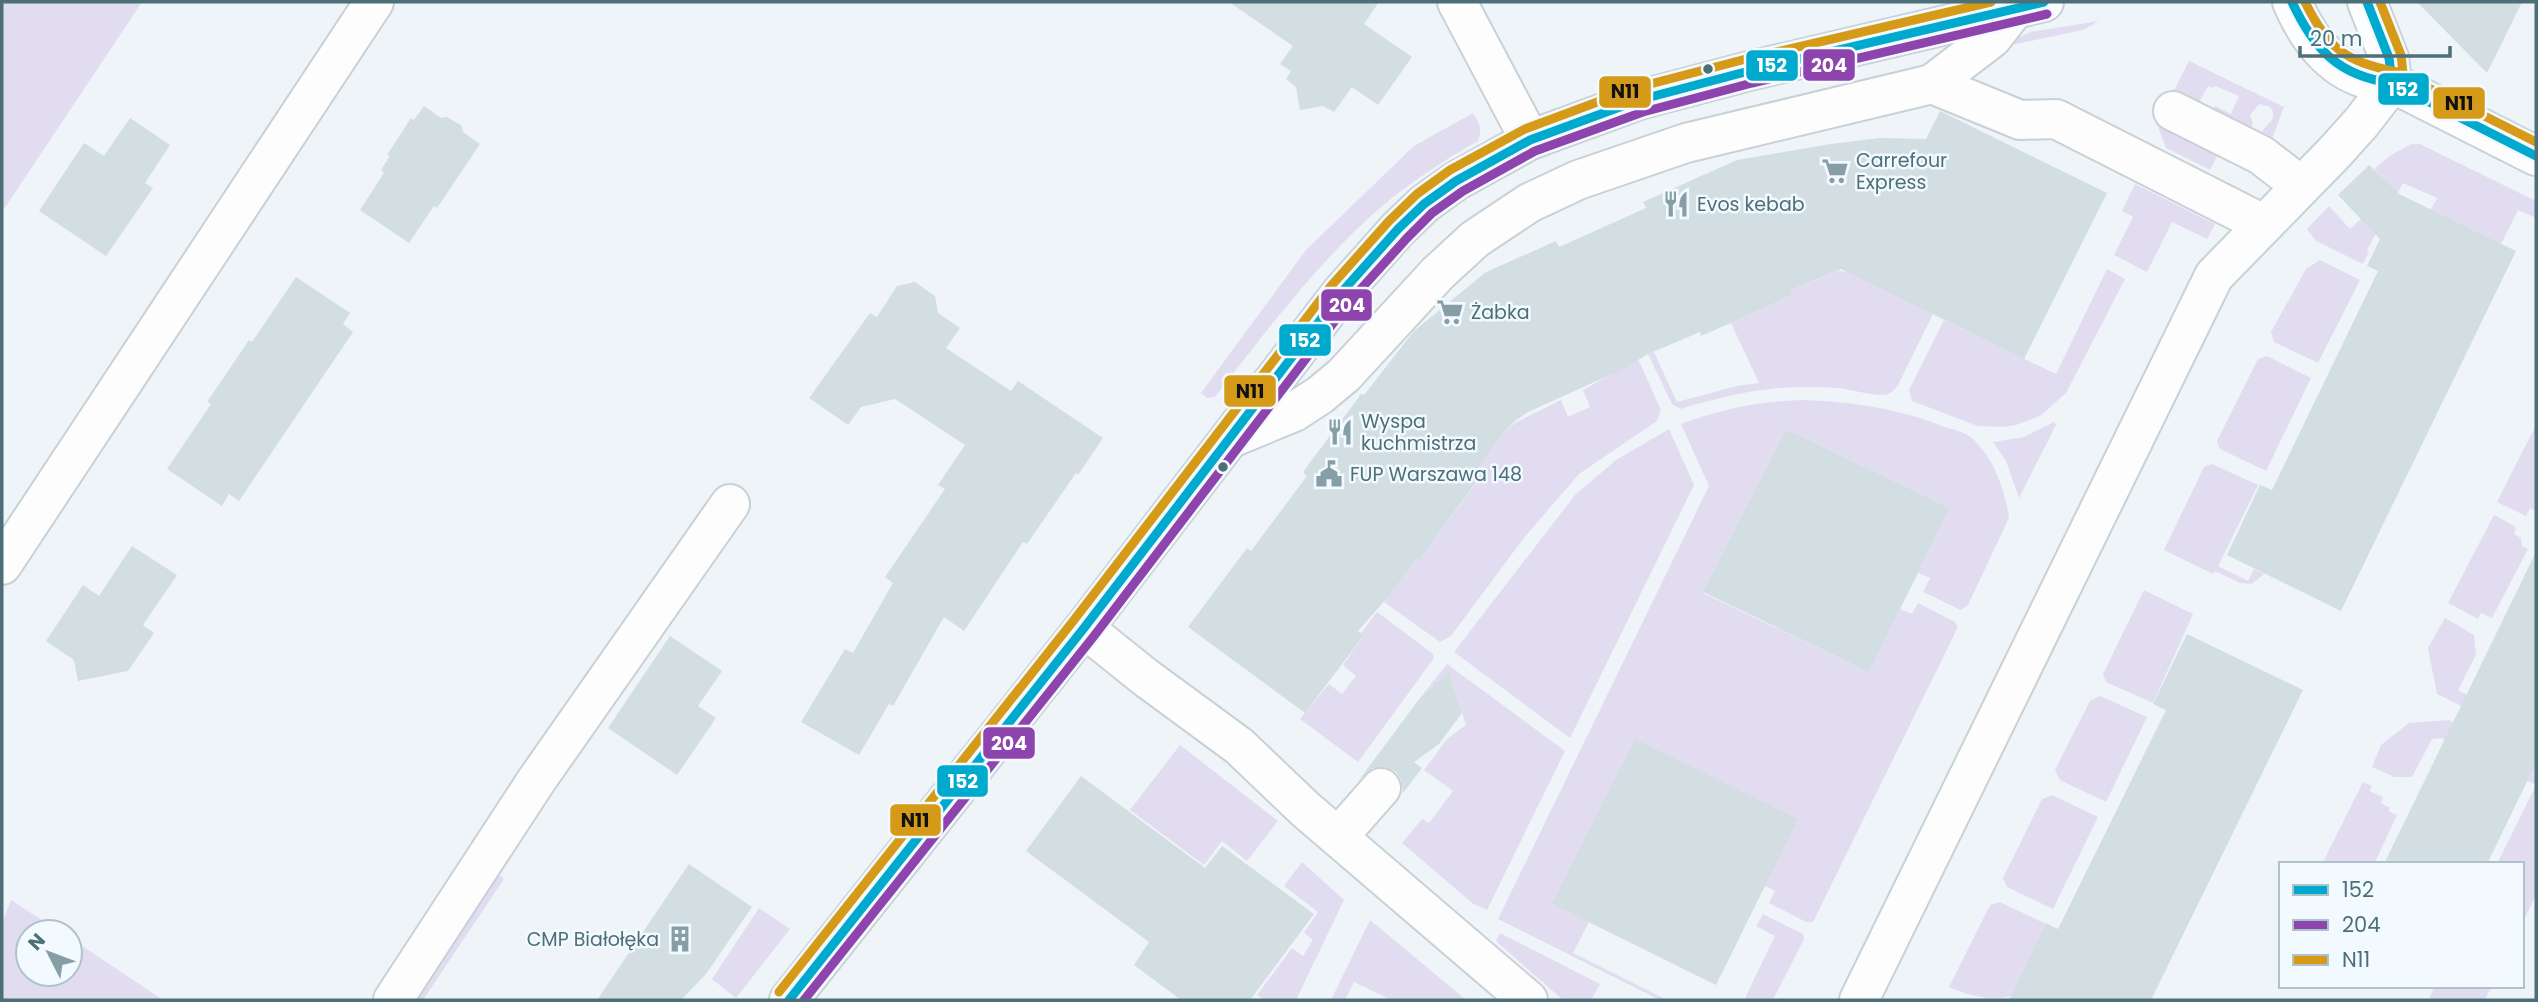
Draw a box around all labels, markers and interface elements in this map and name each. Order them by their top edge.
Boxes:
scale bar [2300,14,2450,58]
text: 20 m [2310,24,2363,53]
line badge: 204 [1802,48,1856,82]
line badge: 152 [1745,49,1799,82]
text: 152 [1757,52,1787,79]
text: 204 [1811,52,1847,79]
unlabelled marker [1701,62,1715,76]
line badge: 152 [2377,72,2430,106]
line badge: N11 [1598,75,1652,109]
text: 152 [2388,76,2418,103]
text: N11 [1611,78,1639,105]
line badge: N11 [2432,86,2486,120]
text: N11 [2445,90,2473,117]
place label: Carrefour Express [1856,147,1947,196]
supermarket icon: Carrefour Express [1820,156,1850,186]
restaurant icon: Evos kebab [1661,189,1691,219]
place label: Evos kebab [1697,191,1805,218]
line badge: 204 [1320,288,1373,322]
text: 204 [1329,292,1365,319]
supermarket icon: Żabka [1435,297,1465,327]
place label: Żabka [1471,299,1530,326]
line badge: 152 [1278,323,1332,357]
text: 152 [1290,327,1320,354]
line badge: N11 [1223,374,1277,408]
text: N11 [1236,378,1264,405]
place label: Wyspa kuchmistrza [1361,408,1476,457]
restaurant icon: Wyspa kuchmistrza [1325,417,1355,447]
public building icon: FUP Warszawa 148 [1314,459,1344,489]
unlabelled marker [1216,460,1230,474]
place label: FUP Warszawa 148 [1350,461,1522,488]
line badge: 204 [982,726,1036,760]
text: 204 [991,730,1027,757]
line badge: 152 [936,764,989,798]
text: 152 [948,768,978,795]
line badge: N11 [889,803,942,837]
text: N11 [901,807,929,834]
legend [2279,862,2524,988]
text: 152 [2342,875,2374,904]
text: 204 [2342,910,2380,939]
north arrow [14,918,84,988]
building icon: CMP Białołęka [665,924,695,954]
place label: CMP Białołęka [527,926,659,953]
text: N [22,928,52,956]
text: N11 [2342,945,2370,974]

